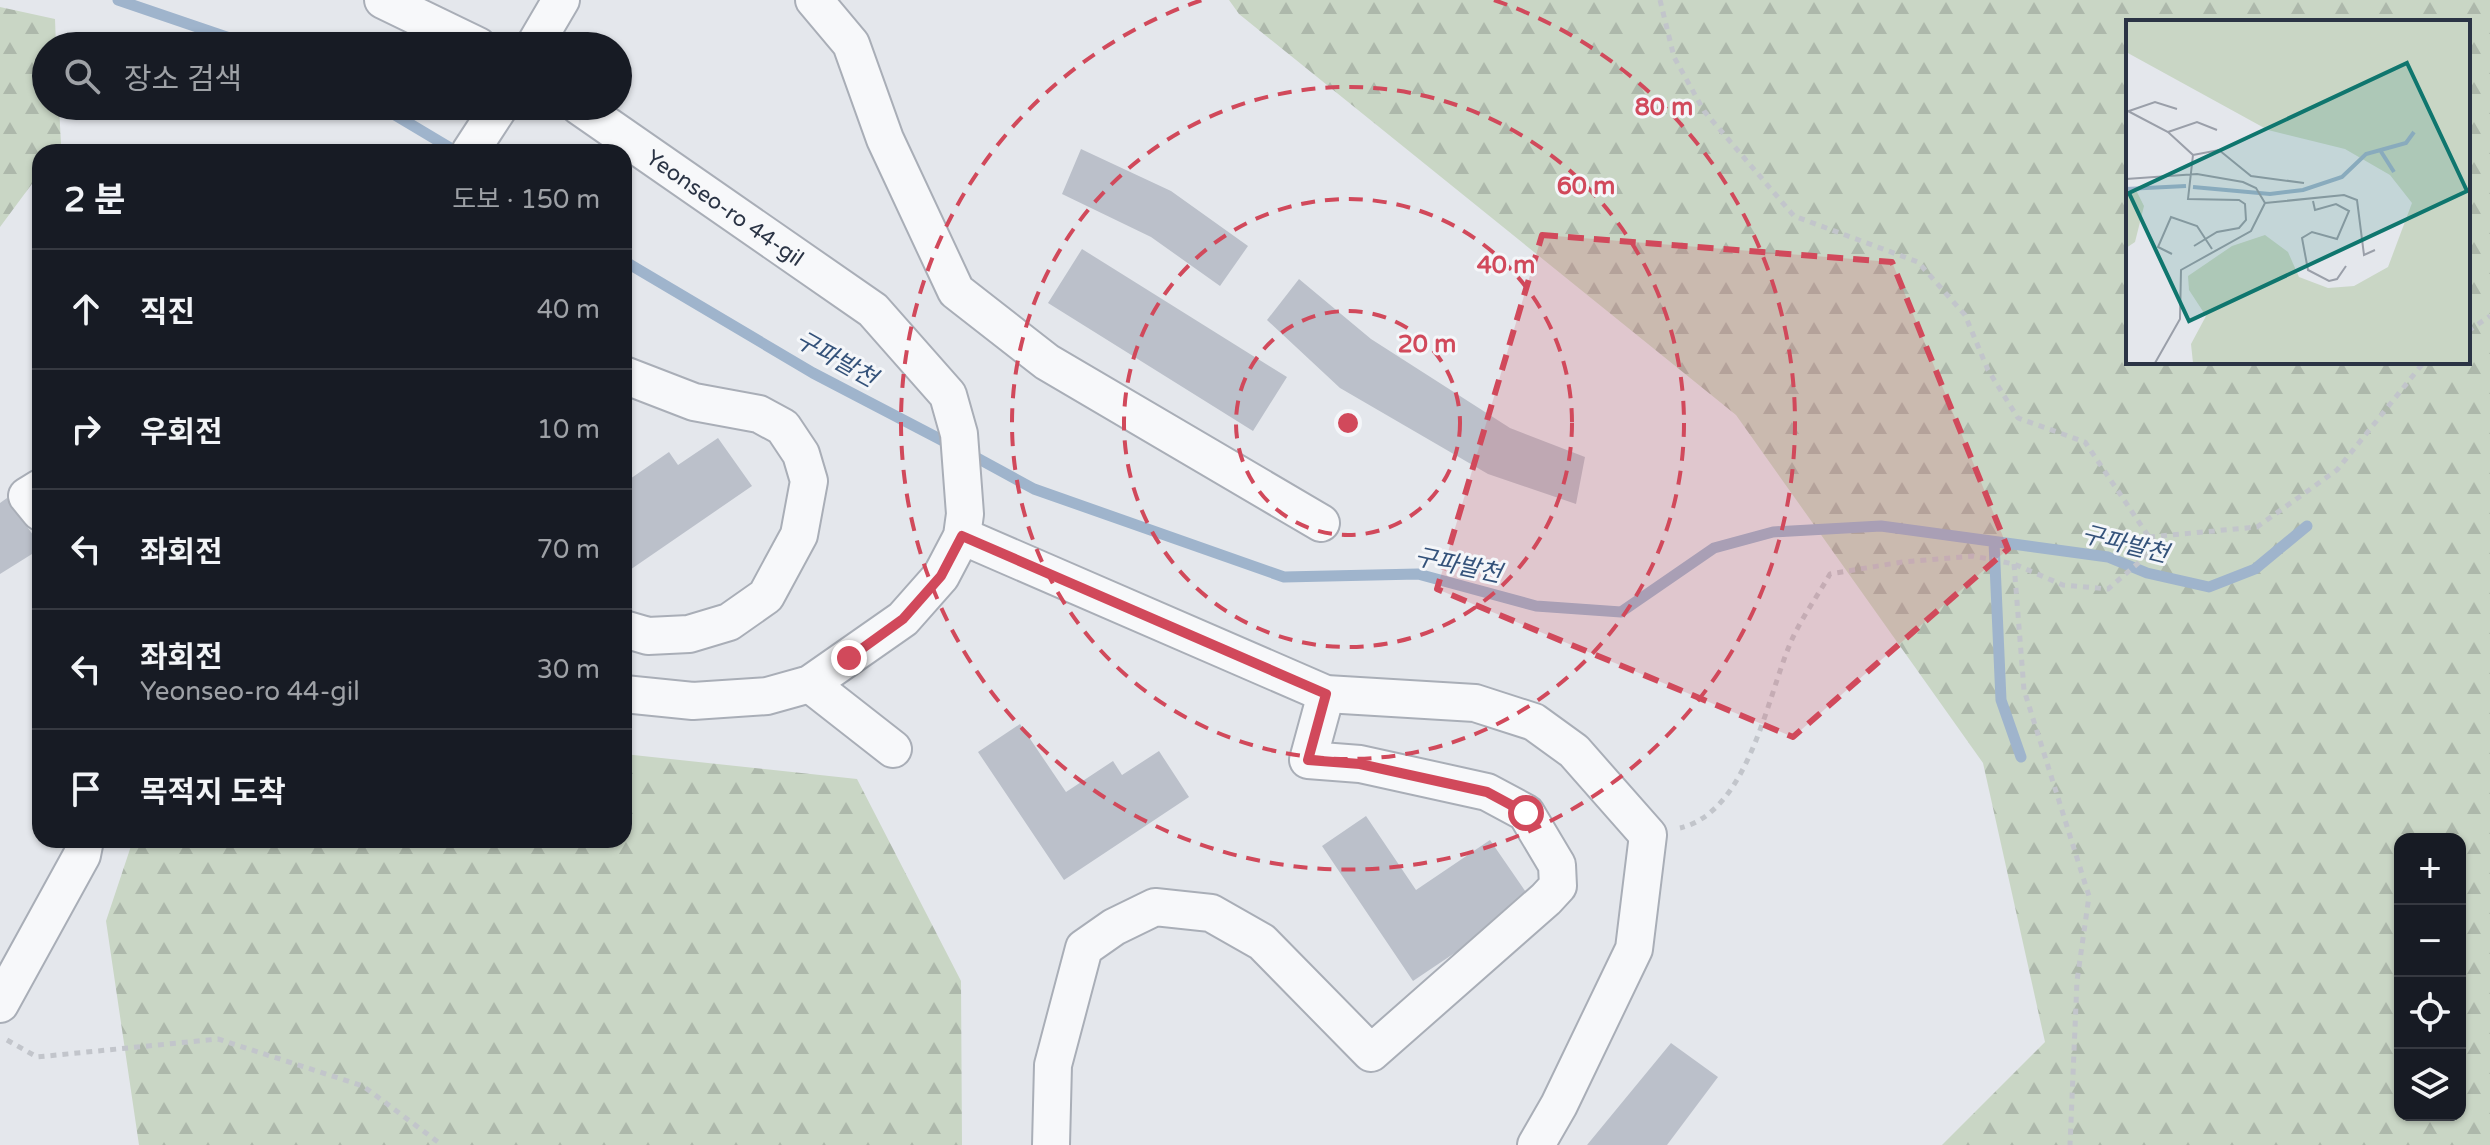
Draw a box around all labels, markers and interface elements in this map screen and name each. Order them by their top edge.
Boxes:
inset map [2126,20,2470,364]
search box [32,32,632,120]
icon: search [60,54,104,98]
text: 장소 검색 [124,61,242,98]
text: 80 m [1635,93,1693,122]
street label: Yeonseo-ro 44-gil [641,145,808,272]
text: 60 m [1557,172,1615,201]
text: 2 분 [64,180,125,221]
text: 도보 · 150 m [452,184,600,215]
text: 40 m [1477,251,1535,280]
icon: ahead [64,287,108,331]
text: 직진 [140,294,195,331]
text: 40 m [537,294,600,325]
water label: 구파발천 [790,325,884,395]
text: 20 m [1398,330,1456,359]
icon: right [64,407,108,451]
centre of rings [1334,409,1362,437]
text: 우회전 [140,414,223,451]
text: 10 m [537,414,600,445]
water label: 구파발천 [2079,520,2174,570]
icon: left [64,527,108,571]
text: 좌회전 [140,534,223,571]
text: 70 m [537,534,600,565]
water label: 구파발천 [1412,542,1507,589]
text: 좌회전 [140,639,223,676]
route end [831,640,867,676]
icon: left [64,647,108,691]
text: 30 m [537,654,600,685]
text: Yeonseo-ro 44-gil [140,676,360,707]
icon: arrive [64,767,108,811]
text: 목적지 도착 [140,774,286,811]
route start [1508,795,1544,831]
map controls [2394,833,2466,1121]
button: + [2394,833,2466,905]
button: − [2394,905,2466,977]
button: locate [2394,977,2466,1049]
button: layers [2394,1049,2466,1121]

